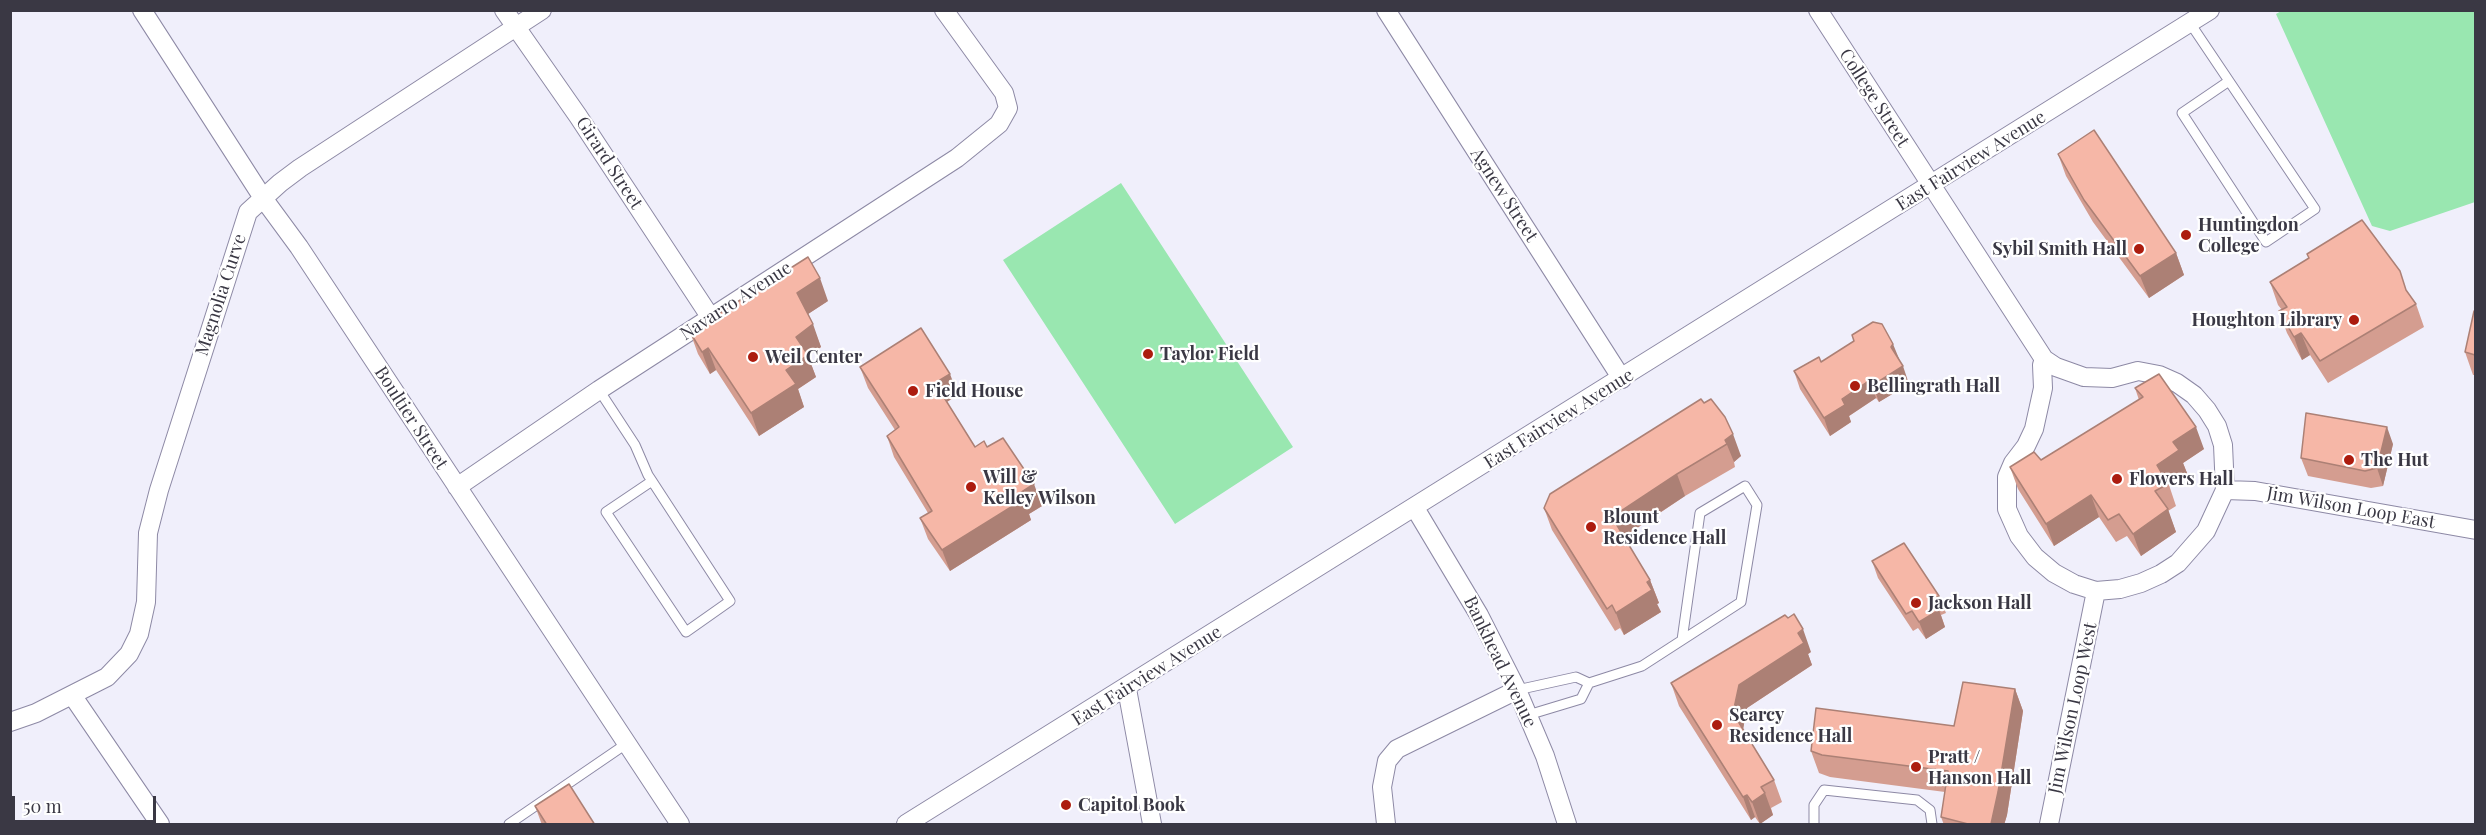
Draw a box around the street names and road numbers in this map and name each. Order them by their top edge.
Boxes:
street label: College Street [1834,45,1914,151]
street label: East Fairview Avenue [1892,106,2050,216]
street label: Girard Street [571,113,647,213]
street label: Agnew Street [1466,144,1542,246]
street label: Magnolia Curve [191,231,251,359]
street label: Navarro Avenue [676,257,796,345]
street label: Boultier Street [370,363,452,473]
street label: East Fairview Avenue [1480,364,1638,474]
street label: Jim Wilson Loop East [2265,483,2437,533]
street label: Bankhead Avenue [1459,593,1541,731]
street label: Jim Wilson Loop West [2044,620,2102,796]
street label: East Fairview Avenue [1068,621,1226,731]

